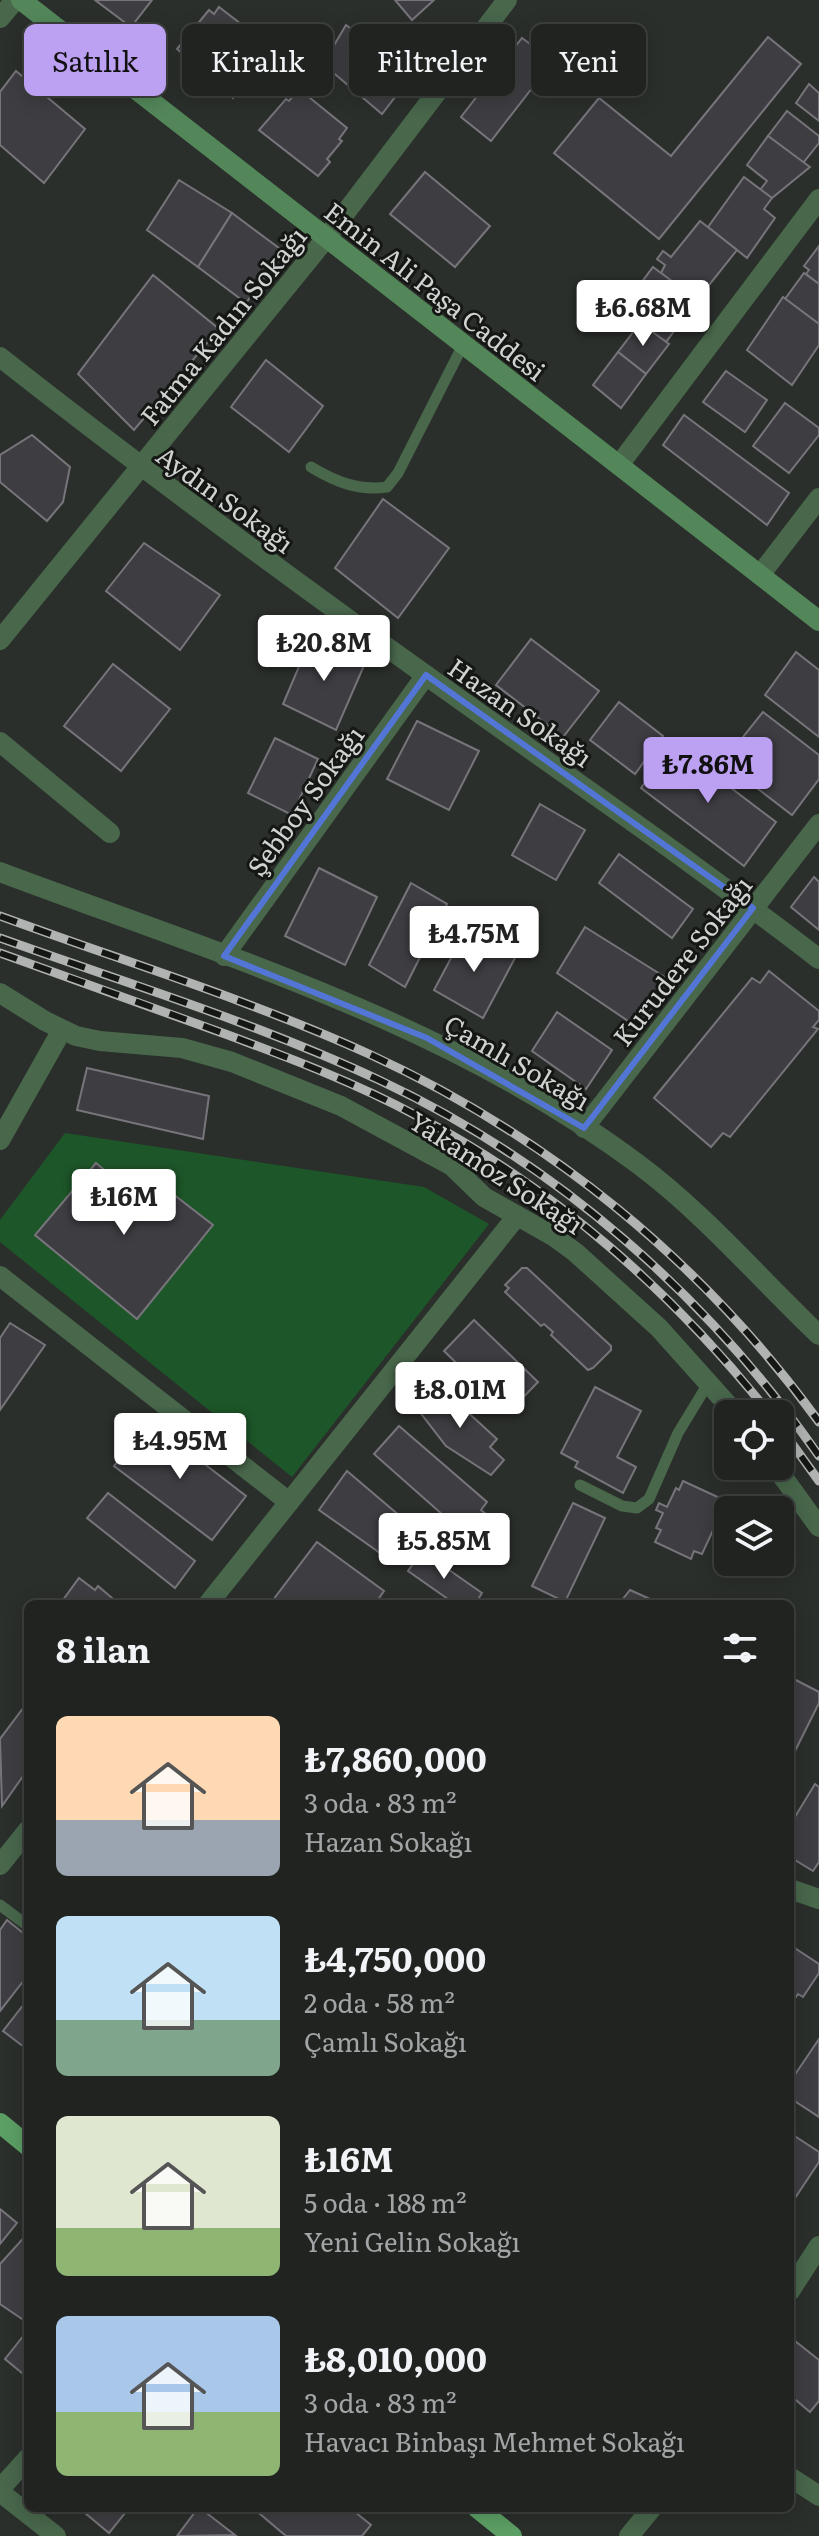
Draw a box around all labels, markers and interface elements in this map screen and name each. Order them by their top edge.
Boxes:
chip: Satılık [24,24,166,96]
chip: Kiralık [182,24,333,96]
chip: Filtreler [349,24,515,96]
chip: Yeni [531,24,646,96]
street label: Emin Ali Paşa Caddesi [317,191,555,389]
street label: Fatma Kadın Sokağı [129,217,315,433]
pin: ₺6.68M [578,280,708,348]
text: ₺6.68M [595,286,691,325]
street label: Aydın Sokağı [149,435,303,561]
pin: ₺20.8M [259,615,389,683]
text: ₺20.8M [276,621,372,660]
street label: Hazan Sokağı [441,647,601,775]
street label: Şebboy Sokağı [236,716,372,883]
pin: ₺7.86M [643,737,773,805]
text: ₺7.86M [662,743,755,782]
street label: Kurudere Sokağı [602,866,760,1053]
pin: ₺4.75M [409,906,539,974]
text: ₺4.75M [428,912,520,951]
street label: Çamlı Sokağı [438,1003,599,1119]
street label: Yakamoz Sokağı [402,1100,592,1242]
pin: ₺16M [77,1169,171,1237]
text: ₺16M [90,1175,158,1214]
pin: ₺8.01M [395,1362,525,1430]
text: ₺8.01M [413,1368,507,1407]
map controls [714,1400,794,1576]
button: locate [714,1400,794,1480]
pin: ₺4.95M [115,1413,245,1481]
text: ₺4.95M [132,1419,228,1458]
button: layers [714,1496,794,1576]
pin: ₺5.85M [379,1513,509,1581]
text: ₺5.85M [397,1519,491,1558]
text: 8 ilan [56,1623,150,1673]
icon: filters [718,1626,762,1670]
text: ₺7,860,000 [304,1732,487,1782]
icon: home [120,1748,216,1844]
text: 3 oda · 83 m² [304,1782,457,1821]
text: Hazan Sokağı [304,1821,472,1860]
text: ₺4,750,000 [304,1932,486,1982]
icon: home [120,1948,216,2044]
text: 2 oda · 58 m² [304,1982,455,2021]
text: Çamlı Sokağı [304,2021,467,2060]
text: ₺16M [304,2132,394,2182]
icon: home [120,2148,216,2244]
text: 5 oda · 188 m² [304,2182,467,2221]
text: Yeni Gelin Sokağı [304,2221,520,2260]
text: ₺8,010,000 [304,2332,487,2382]
icon: home [120,2348,216,2444]
text: 3 oda · 83 m² [304,2382,457,2421]
text: Havacı Binbaşı Mehmet Sokağı [304,2421,685,2460]

